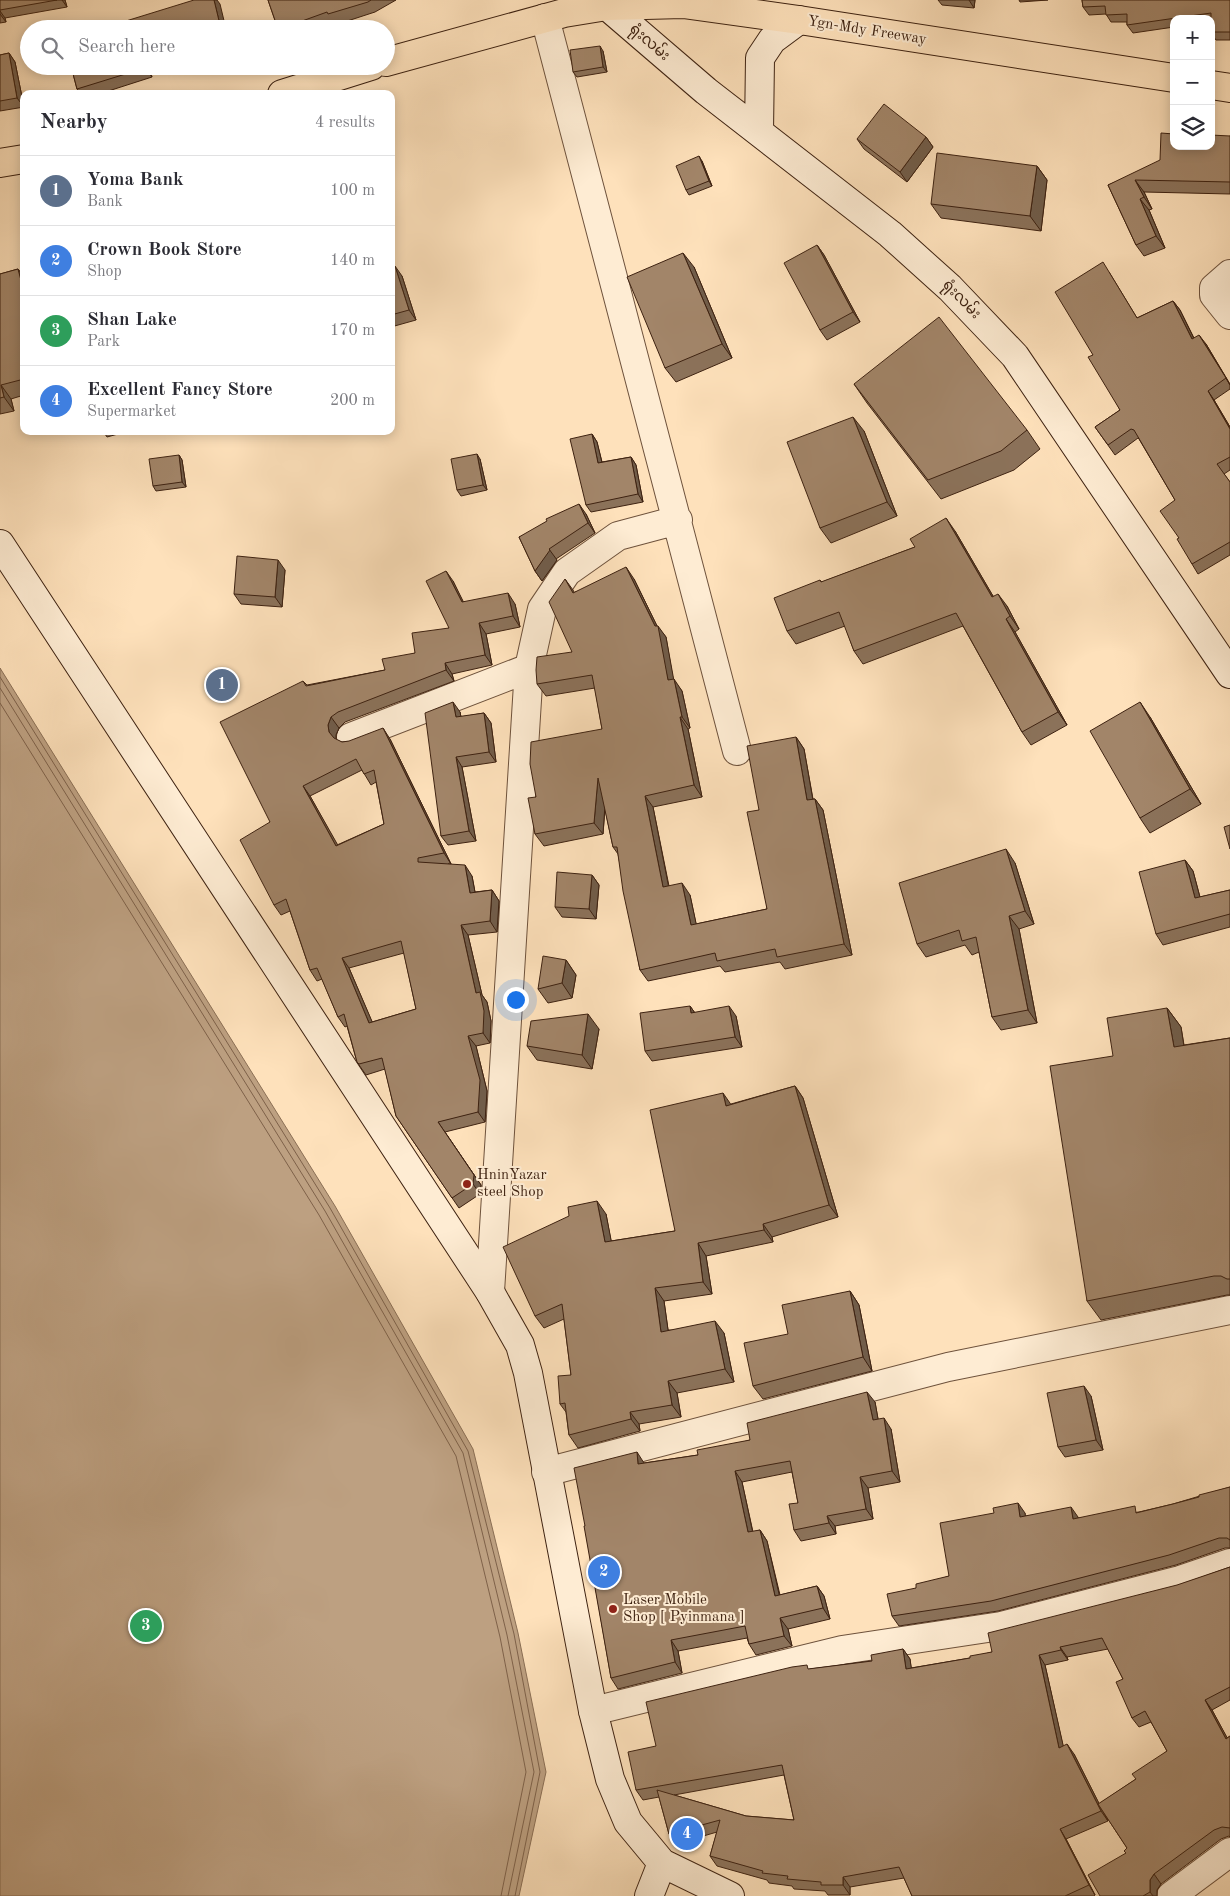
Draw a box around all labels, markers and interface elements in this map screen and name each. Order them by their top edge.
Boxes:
street label: Ygn-Mdy Freeway [806,14,928,48]
map controls [1170,15,1215,150]
button: + [1170,15,1215,60]
street label: ရုံးလမ်း [624,19,675,67]
search box [20,20,395,75]
icon: search [38,34,66,62]
text: Search here [78,38,175,57]
button: − [1170,60,1215,105]
button: layers [1170,105,1215,150]
text: Nearby [40,112,108,133]
text: 4 results [315,115,375,131]
text: Yoma Bank [87,171,184,190]
text: 1 [51,183,61,199]
text: 100 m [330,183,375,199]
text: Bank [87,194,123,210]
text: Crown Book Store [87,241,242,260]
text: 2 [51,253,61,269]
text: 140 m [330,253,375,269]
text: Shop [87,264,122,280]
street label: ရုံးလမ်း [937,275,986,324]
text: Shan Lake [87,311,177,330]
text: 3 [51,323,61,339]
text: 170 m [330,323,375,339]
text: Park [87,334,120,350]
text: Excellent Fancy Store [87,381,273,400]
text: 4 [51,393,61,409]
text: 200 m [330,393,375,409]
text: Supermarket [87,404,176,420]
pin: 1 [206,666,238,704]
your location [503,987,529,1013]
place label: HninYazar steel Shop [477,1168,547,1200]
marker: HninYazar steel Shop [461,1178,473,1190]
pin: 2 [588,1553,620,1591]
place label: Laser Mobile Shop [ Pyinmana ] [623,1593,745,1625]
marker: Laser Mobile Shop [ Pyinmana ] [607,1603,619,1615]
pin: 3 [130,1607,162,1645]
pin: 4 [671,1815,703,1853]

